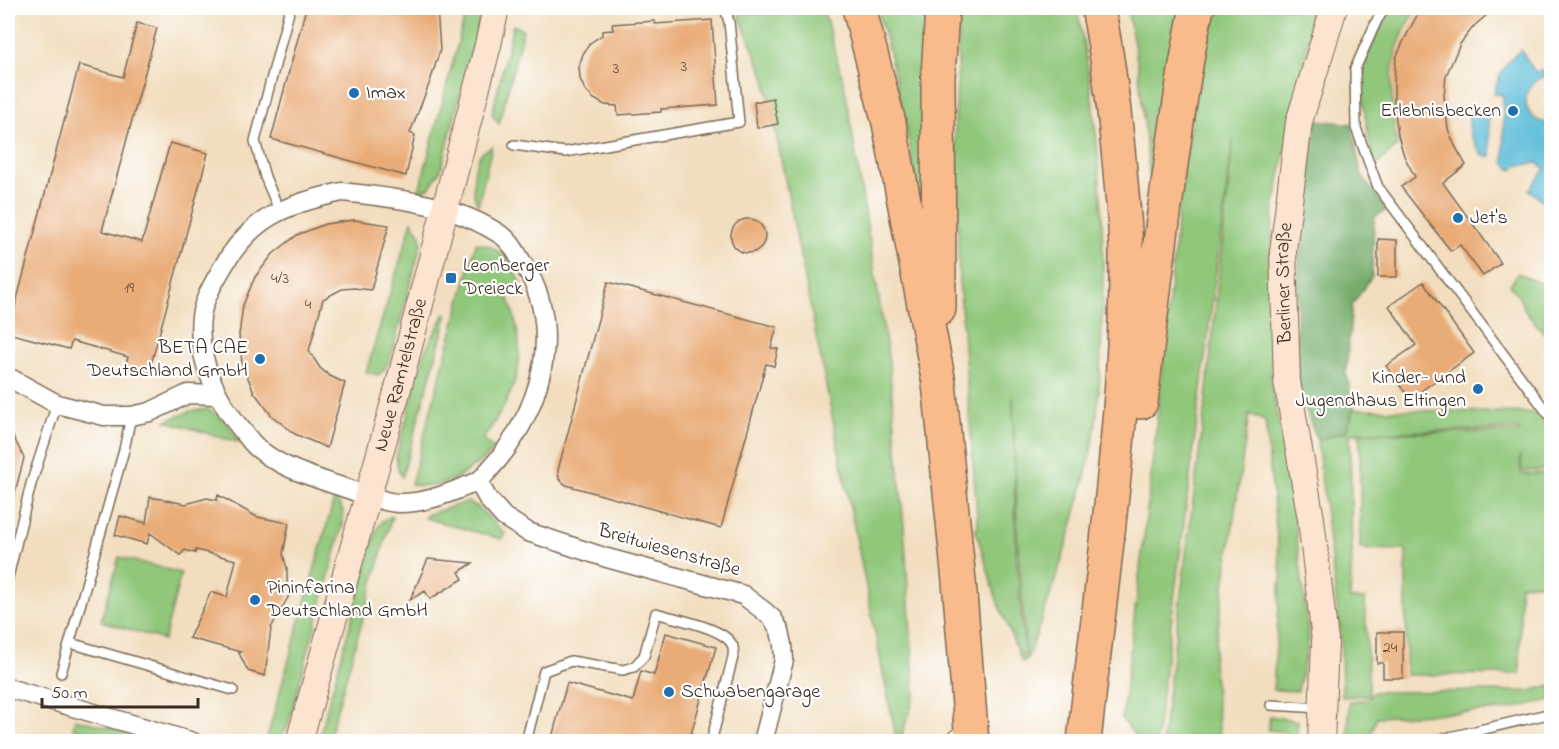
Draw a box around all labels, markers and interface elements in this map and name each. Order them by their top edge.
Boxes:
house number: 3 [681,55,687,79]
house number: 3 [613,57,619,81]
place label: Imax [366,79,406,108]
marker: Imax [347,86,361,100]
place label: Erlebnisbecken [1380,97,1501,126]
marker: Erlebnisbecken [1506,104,1520,118]
place label: Jet's [1470,204,1508,233]
marker: Jet's [1451,211,1465,225]
street label: Berliner Straße [1268,221,1301,345]
place label: Leonberger Dreieck [462,252,550,304]
house number: 4/3 [271,267,289,291]
marker: Leonberger Dreieck [444,271,458,285]
house number: 19 [124,276,134,300]
house number: 4 [305,293,312,317]
street label: Neue Ramtelstraße [367,295,435,455]
place label: BETA CAE Deutschland GmbH [86,334,248,386]
marker: BETA CAE Deutschland GmbH [253,352,267,366]
place label: Kinder- und Jugendhaus Eltingen [1295,364,1466,417]
marker: Kinder- und Jugendhaus Eltingen [1471,382,1485,396]
street label: Breitwiesenstraße [593,517,744,585]
place label: Pininfarina Deutschland GmbH [266,574,428,626]
marker: Pininfarina Deutschland GmbH [248,593,262,607]
house number: 24 [1383,636,1398,660]
scale bar [42,671,198,709]
place label: Schwabengarage [681,678,820,708]
text: 50 m [51,681,88,707]
marker: Schwabengarage [662,685,676,699]

